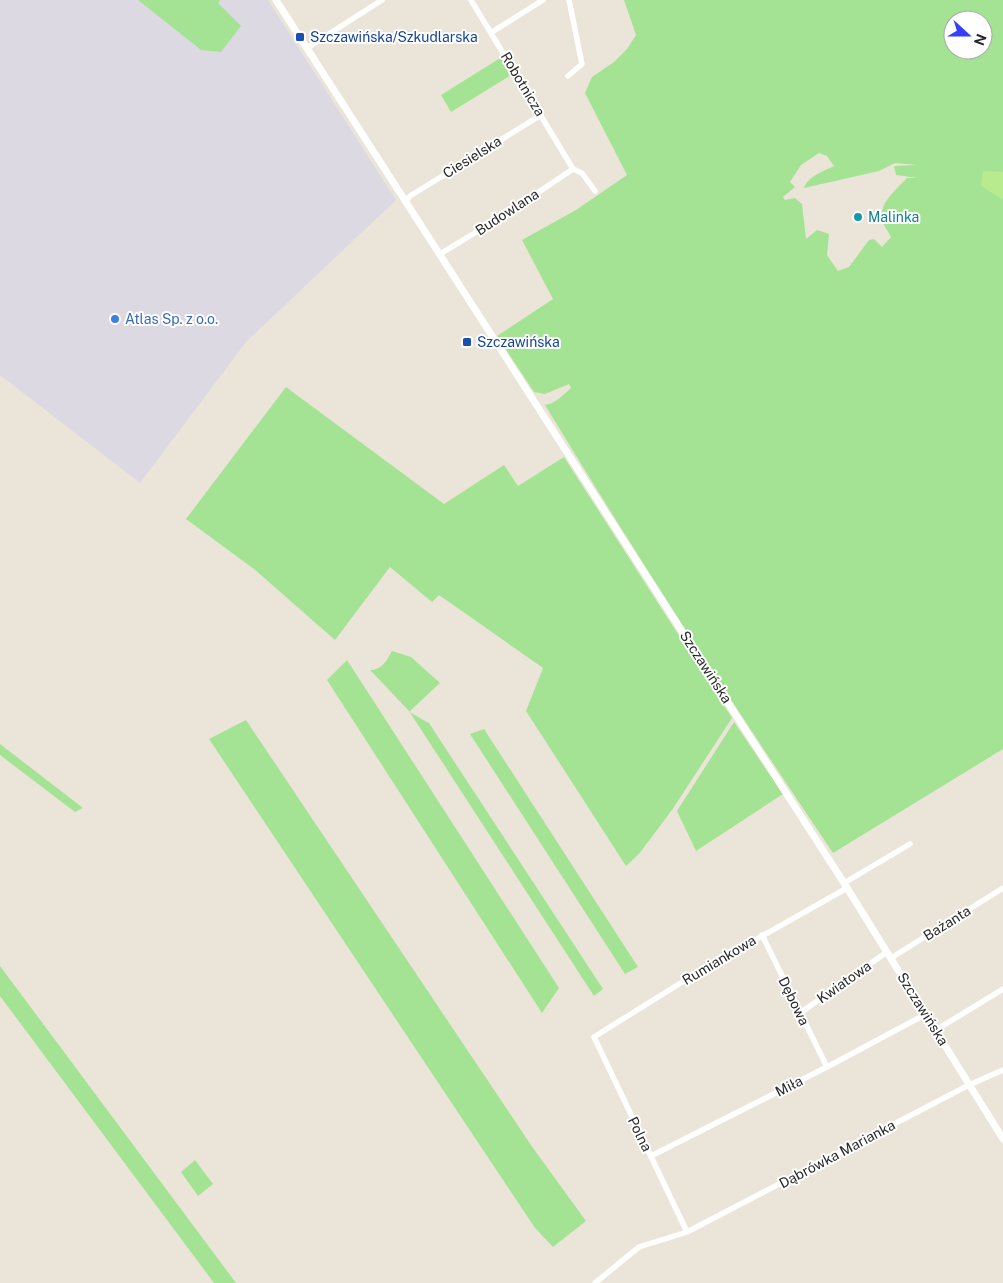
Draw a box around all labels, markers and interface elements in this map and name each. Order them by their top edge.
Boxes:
north arrow [943,10,993,60]
place label: Szczawińska/Szkudlarska [310,29,478,45]
marker: Szczawińska/Szkudlarska [294,31,306,43]
text: N [971,32,990,48]
street label: Robotnicza [498,49,548,119]
street label: Ciesielska [440,133,504,181]
street label: Budowlana [472,186,542,238]
place label: Malinka [868,209,919,225]
marker: Malinka [852,211,864,223]
place label: Atlas Sp. z o.o. [125,311,218,327]
marker: Atlas Sp. z o.o. [109,313,121,325]
place label: Szczawińska [477,334,560,350]
marker: Szczawińska [461,336,473,348]
street label: Szczawińska [677,628,735,706]
street label: Bażanta [920,902,974,944]
street label: Rumiankowa [679,932,759,988]
street label: Kwiatowa [814,958,874,1006]
street label: Szczawińska [894,970,952,1048]
street label: Dębowa [775,974,813,1028]
street label: Miła [773,1072,805,1100]
street label: Polna [625,1114,655,1154]
street label: Dąbrówka Marianka [776,1117,898,1191]

